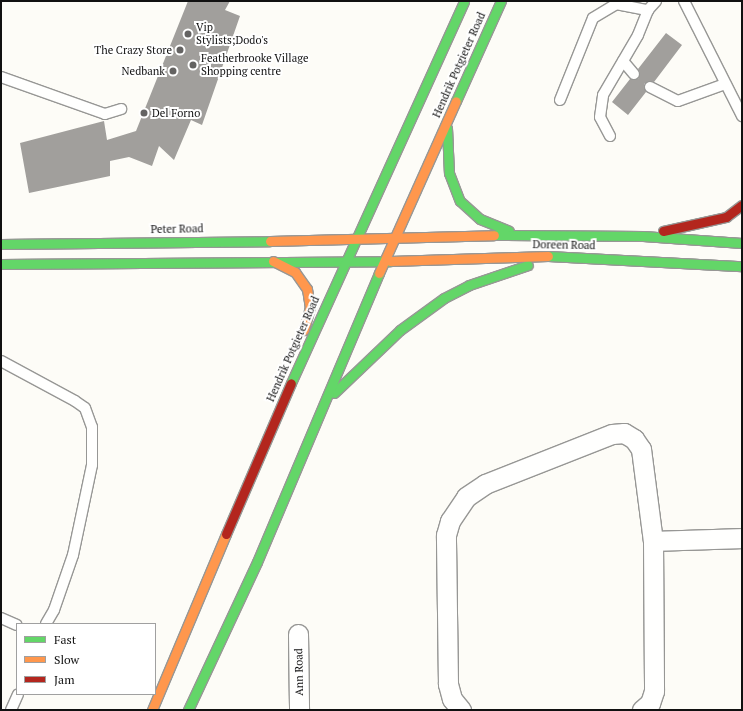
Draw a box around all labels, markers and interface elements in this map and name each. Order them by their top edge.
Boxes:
street label: Hendrik Potgieter Road [430,10,488,120]
place label: Vip Stylists;Dodo's [196,21,268,47]
marker: Vip Stylists;Dodo's [183,29,193,39]
place label: The Crazy Store [94,43,172,57]
marker: The Crazy Store [175,45,185,55]
place label: Featherbrooke Village Shopping centre [201,52,309,78]
marker: Featherbrooke Village Shopping centre [188,60,198,70]
place label: Nedbank [122,64,165,78]
marker: Nedbank [168,66,178,76]
place label: Del Forno [152,106,200,120]
marker: Del Forno [139,108,149,118]
street label: Peter Road [150,222,204,236]
street label: Doreen Road [532,238,596,252]
street label: Hendrik Potgieter Road [264,294,322,404]
legend [16,623,156,695]
text: Fast [54,632,76,647]
street label: Ann Road [292,648,306,696]
text: Slow [54,652,79,667]
text: Jam [54,672,75,687]

